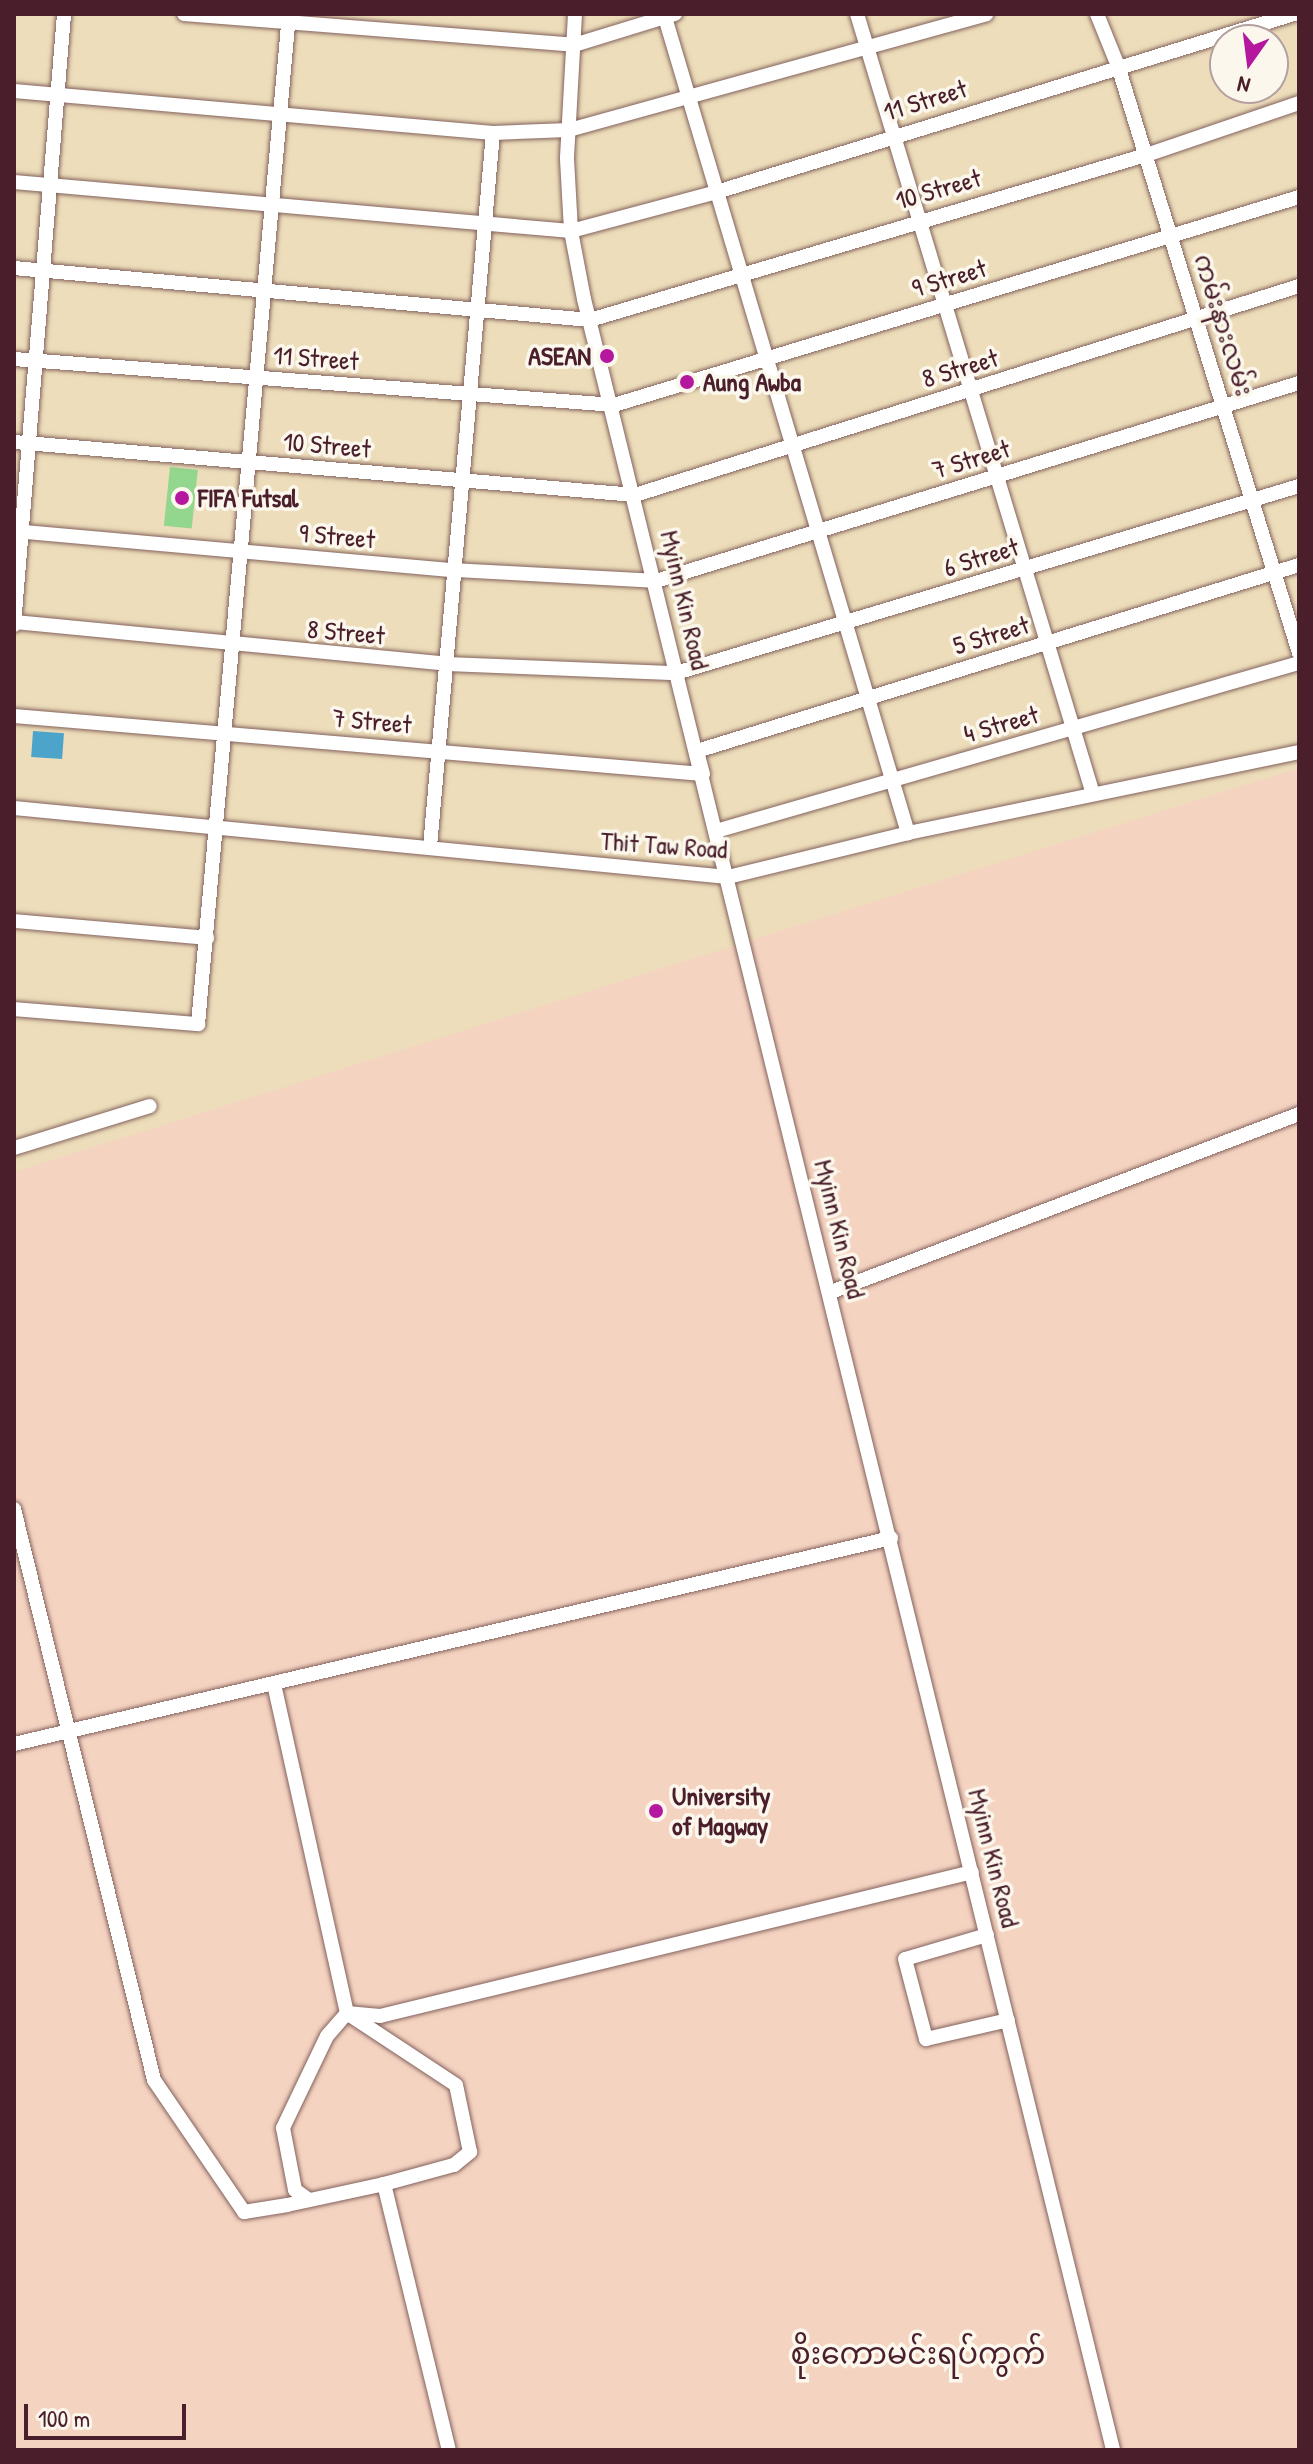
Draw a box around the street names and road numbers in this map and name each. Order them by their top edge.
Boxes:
street label: 11 Street [880,73,970,127]
street label: 10 Street [892,162,984,216]
street label: ကမ်းနားလမ်း [1188,250,1260,400]
street label: 9 Street [908,252,990,304]
street label: 11 Street [272,339,360,377]
street label: 8 Street [918,342,1002,394]
street label: 10 Street [282,426,372,464]
street label: 7 Street [928,432,1014,486]
street label: 9 Street [298,517,376,555]
street label: Myinn Kin Road [654,528,716,672]
street label: 6 Street [940,531,1022,583]
street label: 5 Street [949,609,1033,661]
street label: 8 Street [306,613,386,651]
street label: 4 Street [960,698,1042,750]
street label: 7 Street [331,702,413,740]
street label: Thit Taw Road [600,825,728,865]
street label: Myinn Kin Road [808,1157,872,1301]
street label: Myinn Kin Road [962,1786,1026,1930]

